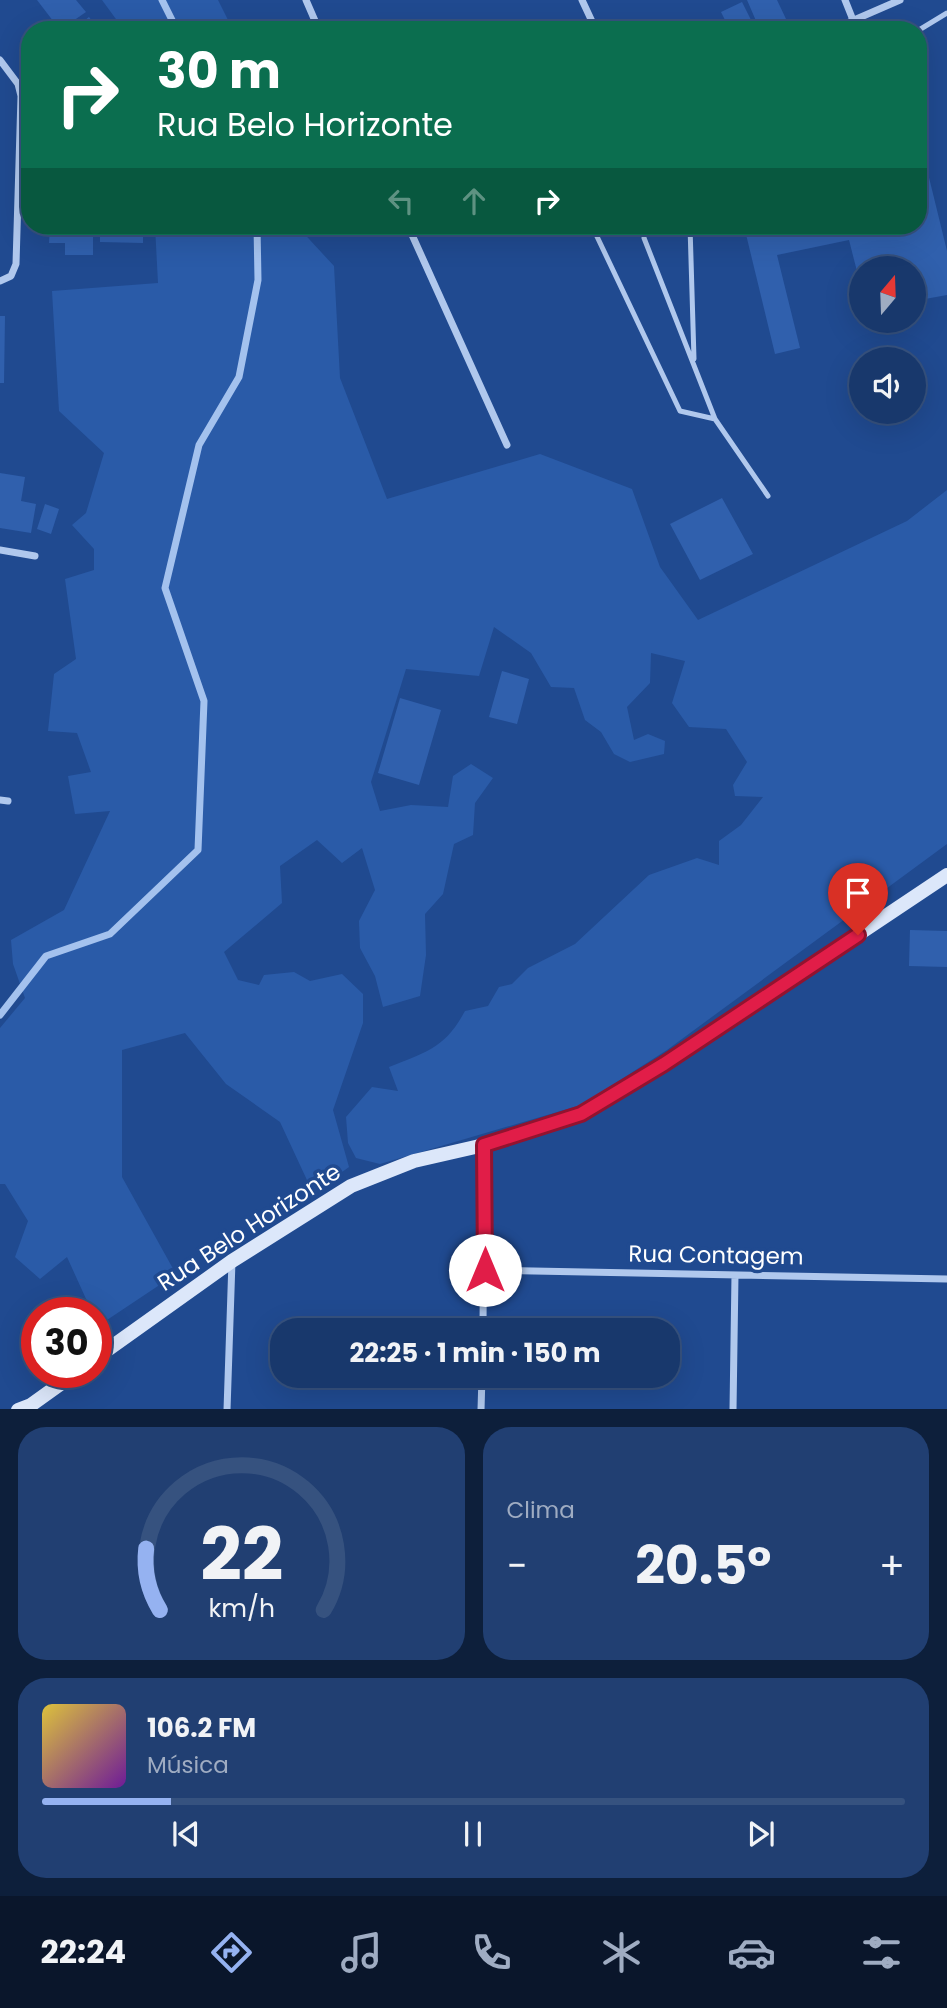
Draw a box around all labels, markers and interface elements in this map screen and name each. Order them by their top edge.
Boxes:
text: 30 m [157,37,281,105]
icon: right [42,49,133,140]
text: Rua Belo Horizonte [157,102,453,147]
icon: left [382,182,420,220]
icon: ahead [455,182,493,220]
icon: right [528,182,566,220]
north arrow [849,256,926,332]
map controls [849,256,926,424]
button: sound [849,347,926,424]
pin [828,863,888,935]
icon: arrive [839,874,877,912]
street label: Rua Belo Horizonte [151,1156,347,1298]
position arrow [448,1233,522,1307]
street label: Rua Contagem [628,1237,804,1273]
speed limit sign: 30 [21,1297,112,1388]
text: 22:25 · 1 min · 150 m [349,1335,601,1371]
text: Clima [507,1494,575,1526]
text: 22 [200,1504,283,1605]
text: 20.5° [635,1529,771,1602]
text: − [507,1539,527,1592]
text: + [879,1539,905,1592]
text: km/h [208,1590,275,1625]
text: 106.2 FM [147,1710,256,1746]
text: Música [147,1749,229,1781]
icon: previous [167,1815,205,1853]
icon: pause [454,1815,492,1853]
icon: next [742,1815,780,1853]
icon: directions [207,1928,256,1977]
icon: music [337,1928,386,1977]
icon: phone [467,1928,516,1977]
icon: climate [597,1928,646,1977]
icon: car [727,1928,776,1977]
icon: filters [857,1928,906,1977]
text: 22:24 [41,1929,126,1974]

